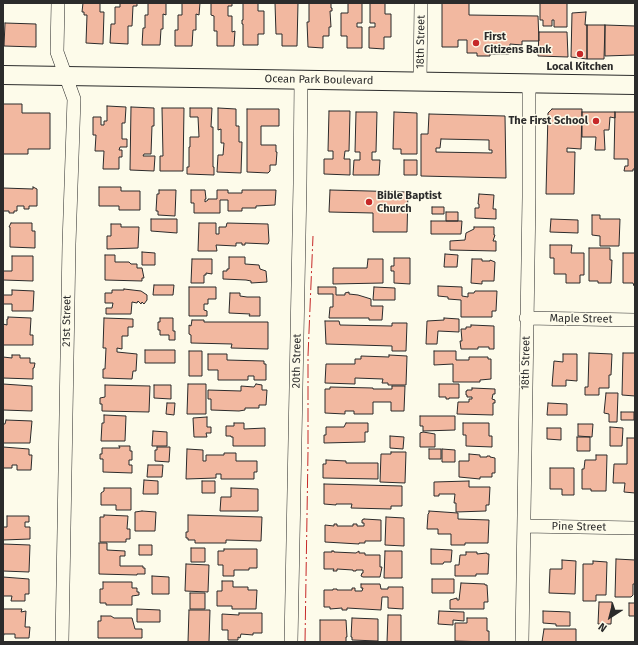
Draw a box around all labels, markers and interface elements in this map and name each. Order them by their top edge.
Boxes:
street label: 18th Street [414,15,428,69]
place label: First Citizens Bank [484,30,551,56]
marker: First Citizens Bank [471,38,481,48]
marker: Local Kitchen [575,49,585,59]
place label: Local Kitchen [547,60,613,74]
street label: Ocean Park Boulevard [264,72,374,88]
place label: The First School [508,114,588,128]
marker: The First School [591,116,601,126]
place label: Bible Baptist Church [377,189,442,215]
marker: Bible Baptist Church [364,197,374,207]
street label: 21st Street [60,295,74,347]
street label: Maple Street [549,312,613,326]
street label: 20th Street [290,334,304,388]
street label: 18th Street [519,336,533,390]
street label: Pine Street [552,520,606,534]
north arrow [590,597,630,637]
text: N [596,620,609,635]

